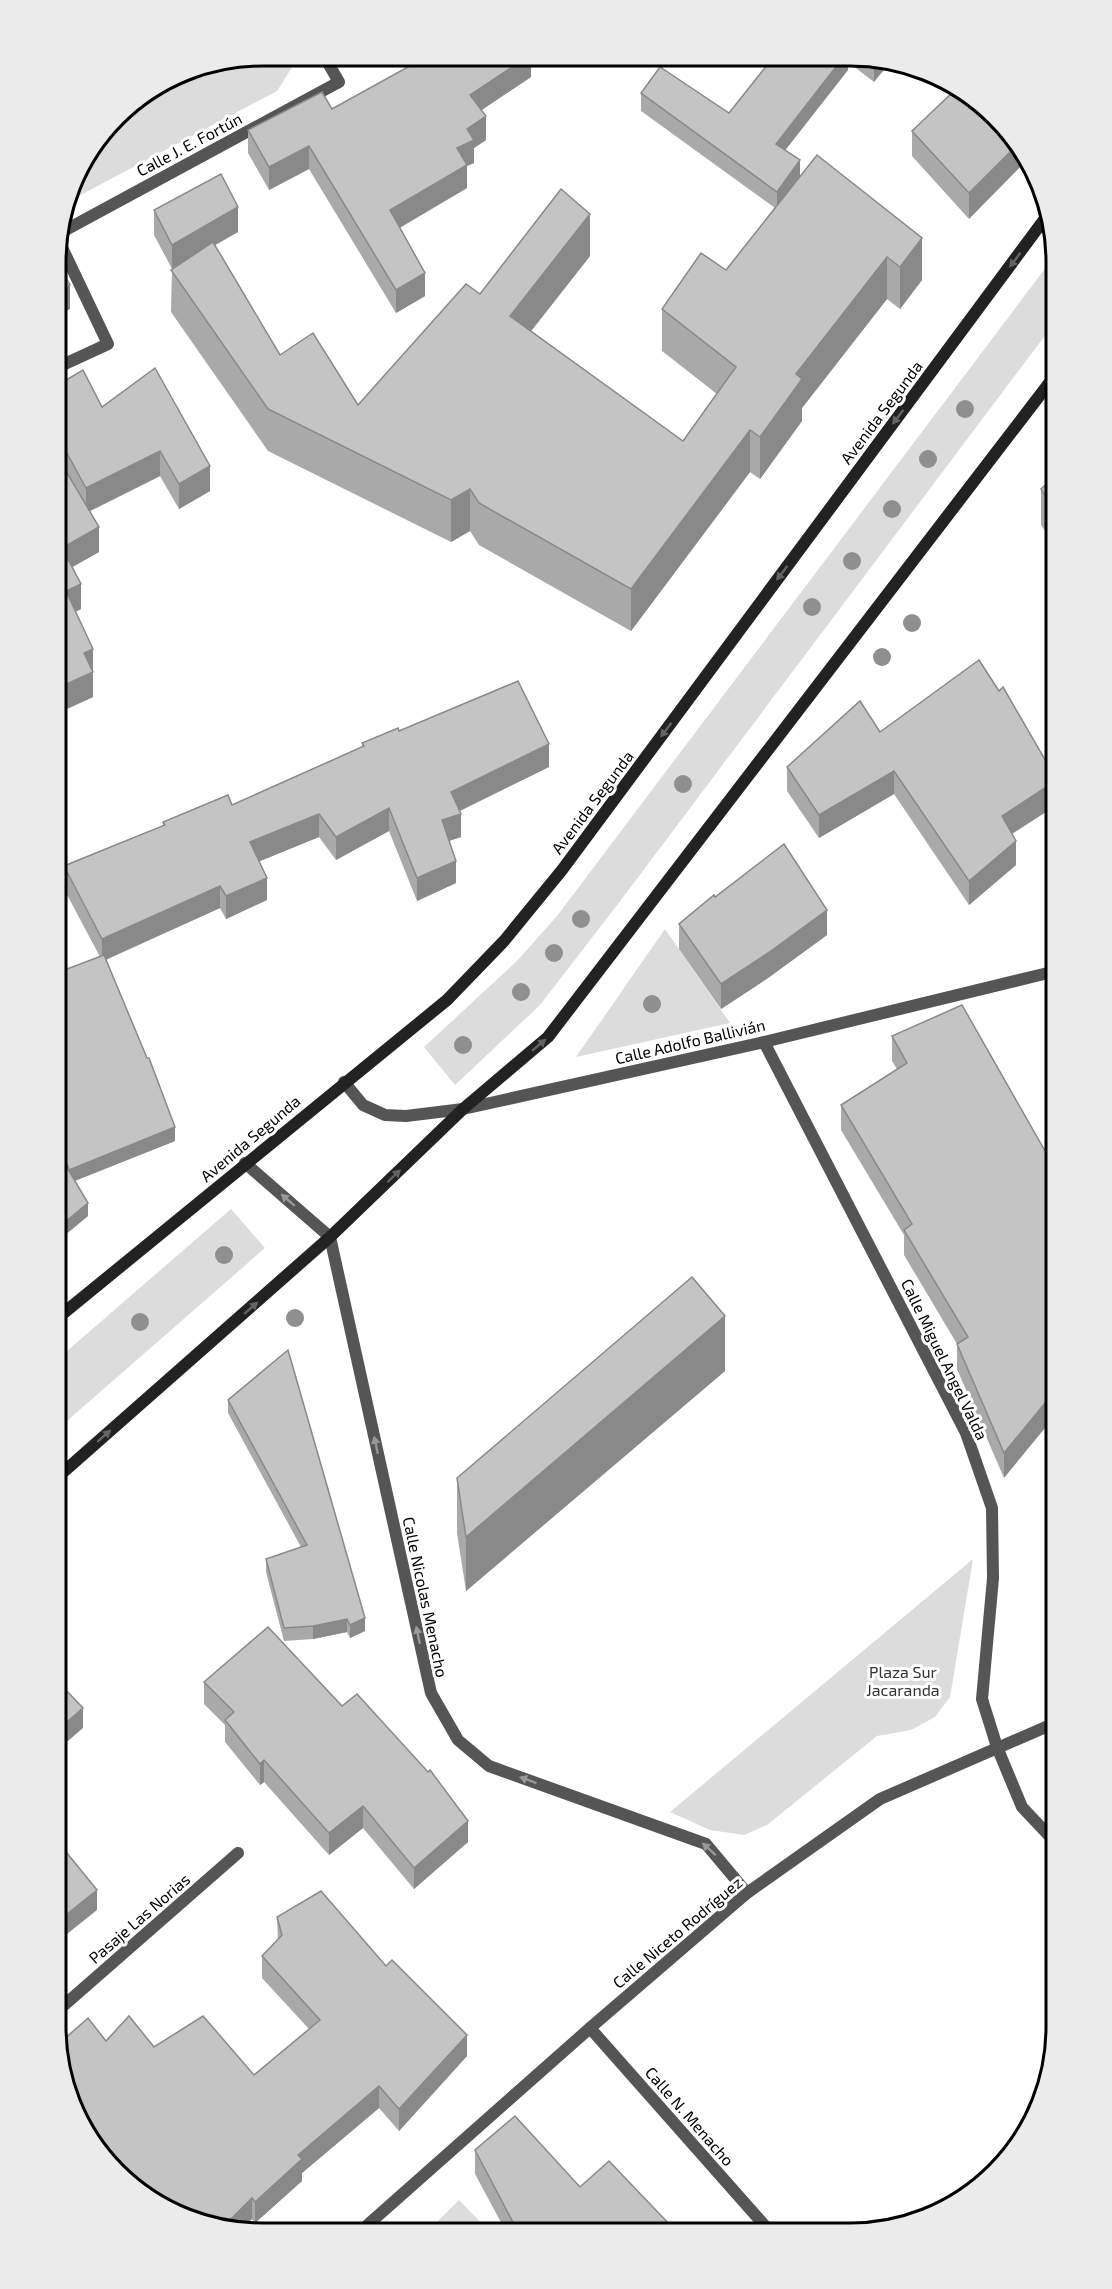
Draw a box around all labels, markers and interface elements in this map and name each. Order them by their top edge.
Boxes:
street label: Calle J. E. Fortún [133,108,245,180]
one-way arrow [1009,253,1021,268]
street label: Avenida Segunda [836,357,926,467]
one-way arrow [893,409,905,424]
one-way arrow [776,565,788,581]
one-way arrow [660,722,672,738]
street label: Avenida Segunda [547,747,637,857]
street label: Calle Adolfo Ballivián [613,1014,767,1068]
one-way arrow [531,1039,546,1052]
street label: Avenida Segunda [196,1091,304,1185]
one-way arrow [387,1169,401,1183]
one-way arrow [280,1194,296,1207]
street label: Calle Miguel Angel Valda [898,1275,992,1443]
one-way arrow [243,1301,258,1315]
one-way arrow [96,1430,112,1443]
one-way arrow [371,1435,380,1454]
street label: Calle Nicolas Menacho [400,1515,452,1679]
one-way arrow [413,1625,422,1644]
park label: Plaza Sur Jacaranda [866,1662,940,1699]
one-way arrow [518,1774,536,1784]
one-way arrow [701,1842,716,1856]
street label: Pasaje Las Norias [85,1869,194,1968]
street label: Calle Niceto Rodríguez [608,1872,746,1992]
street label: Calle N. Menacho [642,2063,738,2169]

